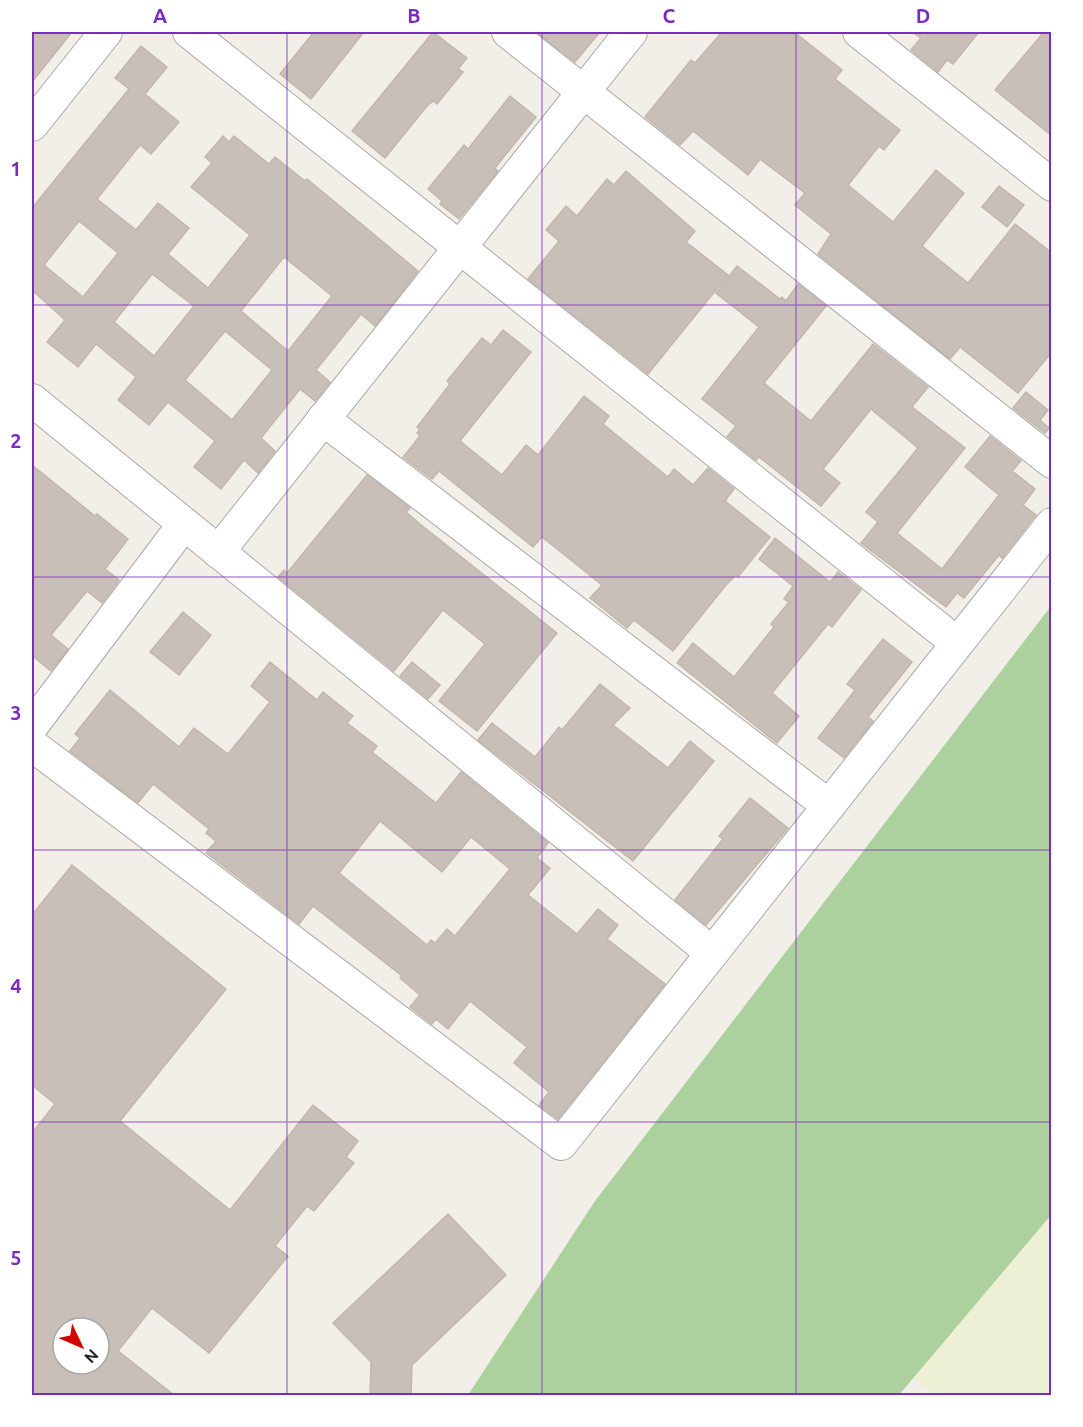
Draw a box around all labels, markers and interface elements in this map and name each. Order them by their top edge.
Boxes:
text: A [153,4,167,27]
text: B [407,4,421,27]
text: C [663,4,676,27]
text: D [916,4,930,27]
text: 1 [10,157,22,180]
text: 2 [10,429,22,452]
text: 3 [10,701,22,724]
text: 4 [10,974,22,997]
text: 5 [10,1246,22,1269]
north arrow [51,1316,111,1376]
text: N [81,1346,102,1367]

